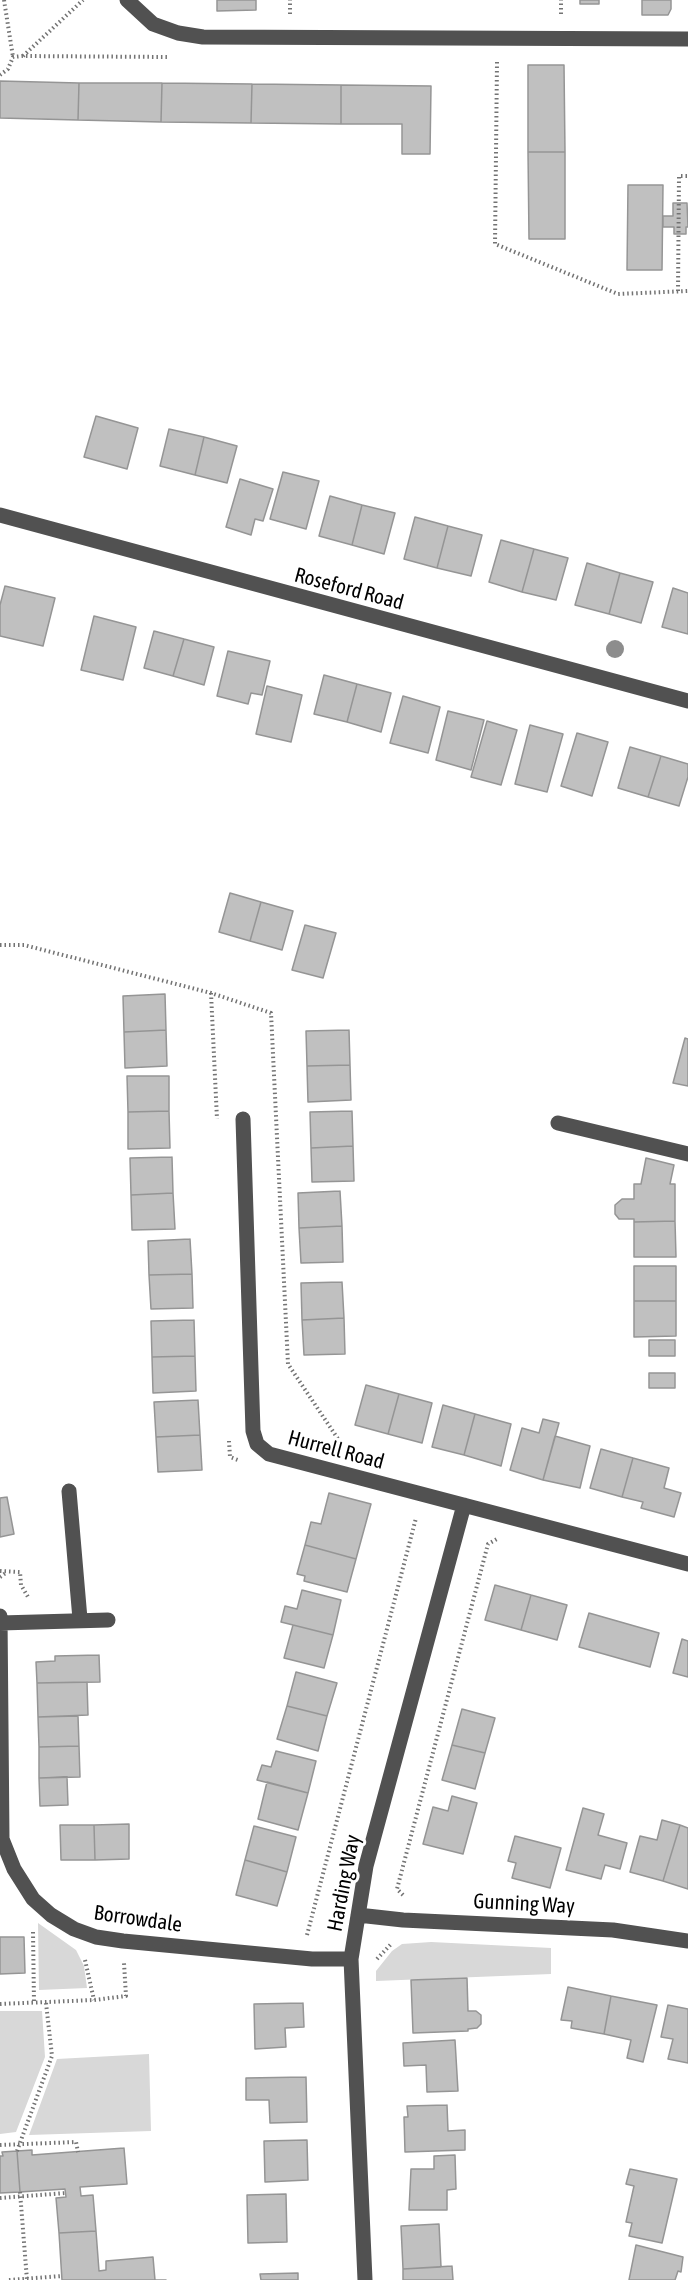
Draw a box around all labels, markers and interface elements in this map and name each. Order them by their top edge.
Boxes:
street label: Roseford Road [292,562,406,616]
street label: Hurrell Road [285,1425,387,1475]
street label: Harding Way [322,1832,366,1934]
street label: Gunning Way [473,1889,575,1919]
street label: Borrowdale [92,1900,184,1938]

